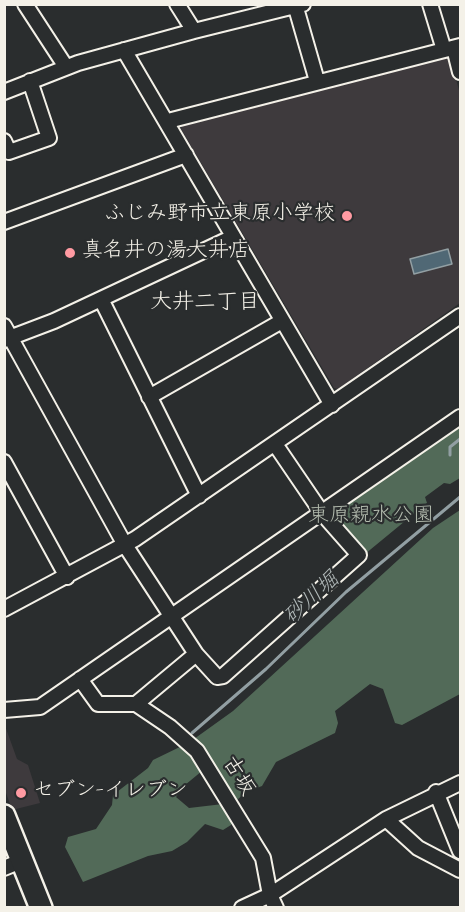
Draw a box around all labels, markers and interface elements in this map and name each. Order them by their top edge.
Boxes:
place label: ふじみ野市立東原小学校 [104,203,335,229]
marker: ふじみ野市立東原小学校 [340,209,354,223]
place label: 真名井の湯大井店 [82,240,250,266]
marker: 真名井の湯大井店 [63,246,77,260]
district label: 大井二丁目 [150,291,260,317]
park label: 東原親水公園 [308,505,434,531]
water label: 砂川堀 [280,568,346,632]
street label: 古坂 [215,753,259,801]
place label: セブン-イレブン [33,780,188,806]
marker: セブン-イレブン [14,786,28,800]

